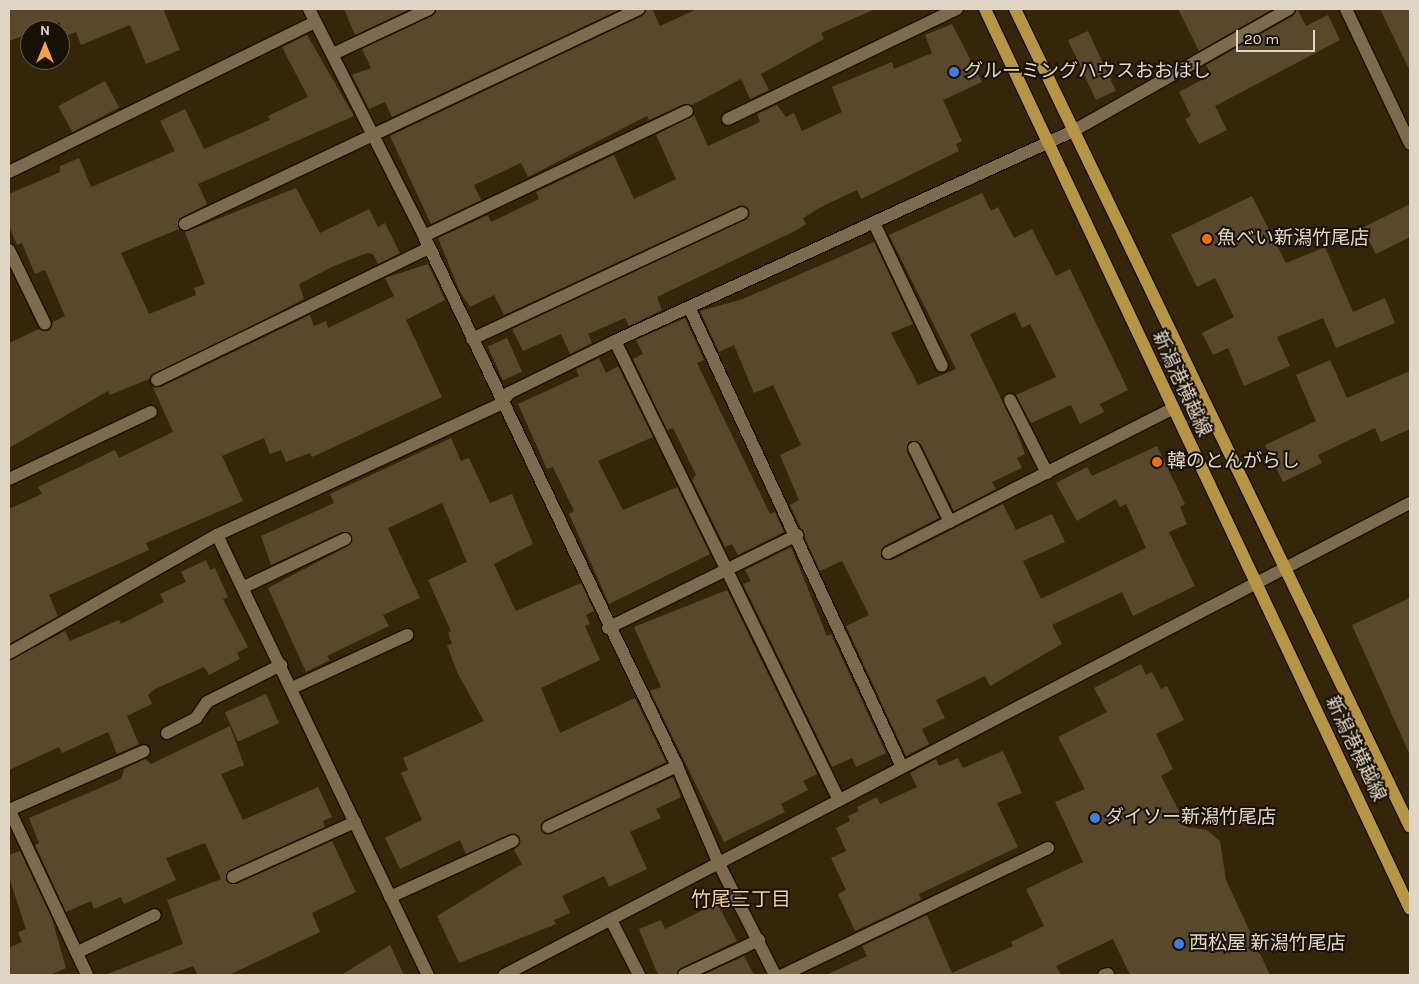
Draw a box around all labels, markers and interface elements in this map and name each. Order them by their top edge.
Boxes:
north arrow [20,20,70,70]
scale bar [1239,20,1318,52]
text: N [40,22,50,39]
text: 20 m [1244,30,1279,48]
place label: グルーミングハウスおおはし [964,61,1211,83]
marker: グルーミングハウスおおはし [948,66,960,78]
place label: 魚べい新潟竹尾店 [1217,228,1369,250]
marker: 魚べい新潟竹尾店 [1201,233,1213,245]
street label: 新潟港横越線 [1147,328,1215,440]
place label: 韓のとんがらし [1167,451,1300,473]
marker: 韓のとんがらし [1151,456,1163,468]
street label: 新潟港横越線 [1320,693,1390,805]
place label: ダイソー新潟竹尾店 [1105,807,1276,829]
marker: ダイソー新潟竹尾店 [1089,812,1101,824]
district label: 竹尾三丁目 [691,887,791,911]
place label: 西松屋 新潟竹尾店 [1189,933,1346,955]
marker: 西松屋 新潟竹尾店 [1173,938,1185,950]

